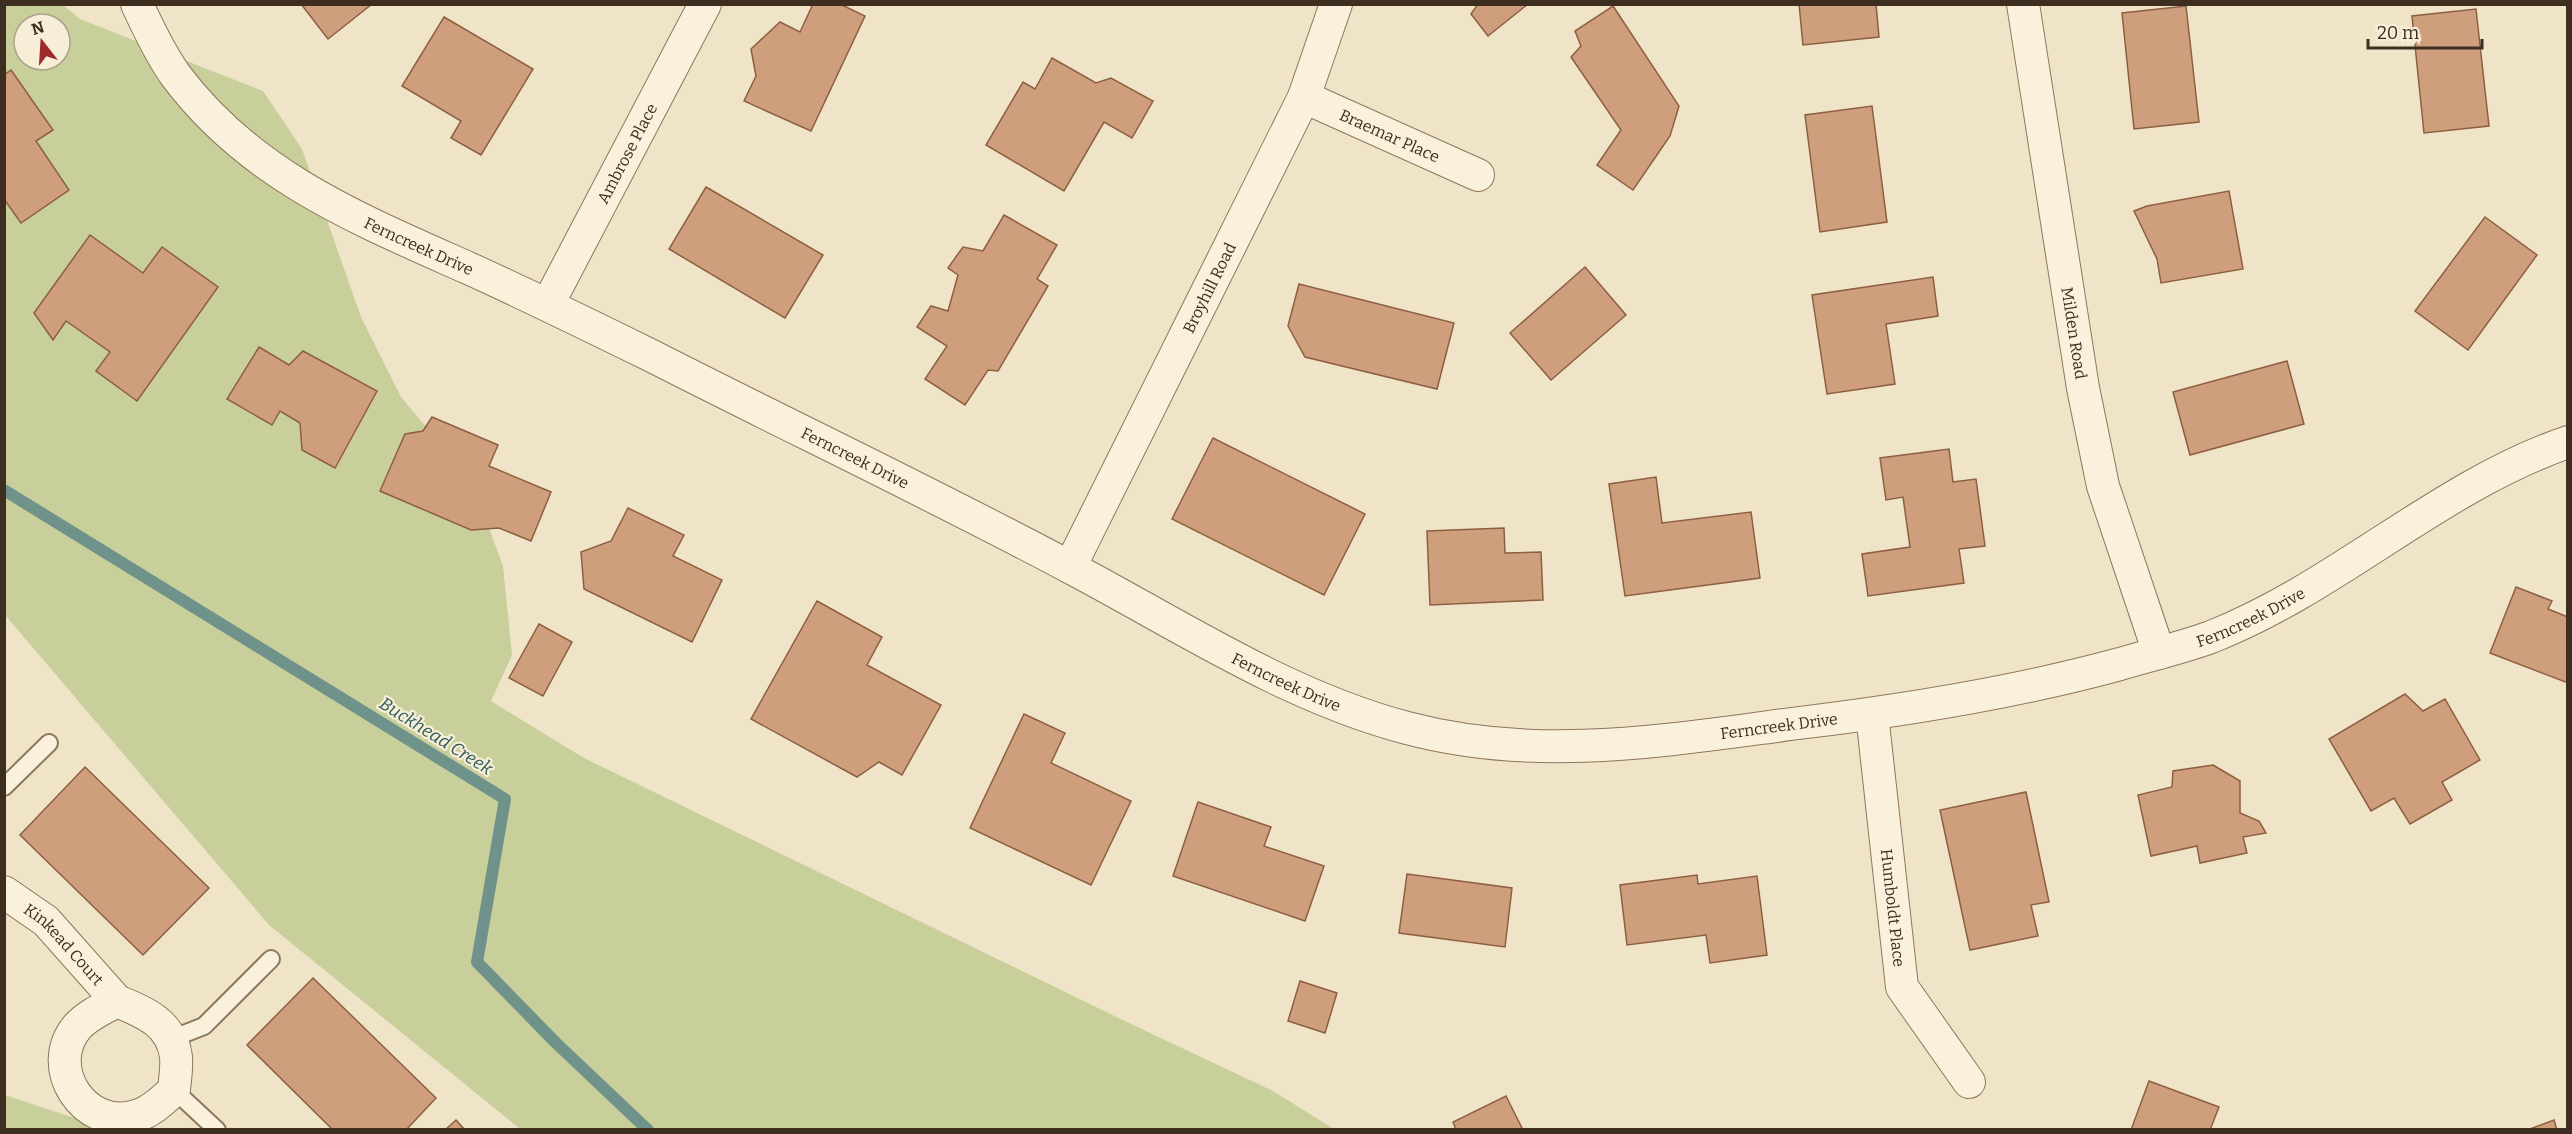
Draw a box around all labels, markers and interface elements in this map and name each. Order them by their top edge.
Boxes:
north arrow [12,12,72,72]
scale bar [2368,12,2482,50]
text: N [29,17,46,39]
text: 20 m [2377,22,2419,44]
street label: Ambrose Place [593,100,661,207]
street label: Braemar Place [1337,105,1443,167]
street label: Ferncreek Drive [361,213,476,279]
street label: Broyhill Road [1179,239,1240,336]
street label: Milden Road [2057,286,2091,381]
street label: Ferncreek Drive [798,423,912,493]
street label: Ferncreek Drive [2194,583,2308,651]
street label: Ferncreek Drive [1228,649,1343,715]
water label: Buckhead Creek [375,692,497,780]
street label: Ferncreek Drive [1719,709,1839,743]
street label: Humboldt Place [1877,848,1909,968]
street label: Kinkead Court [20,900,107,989]

